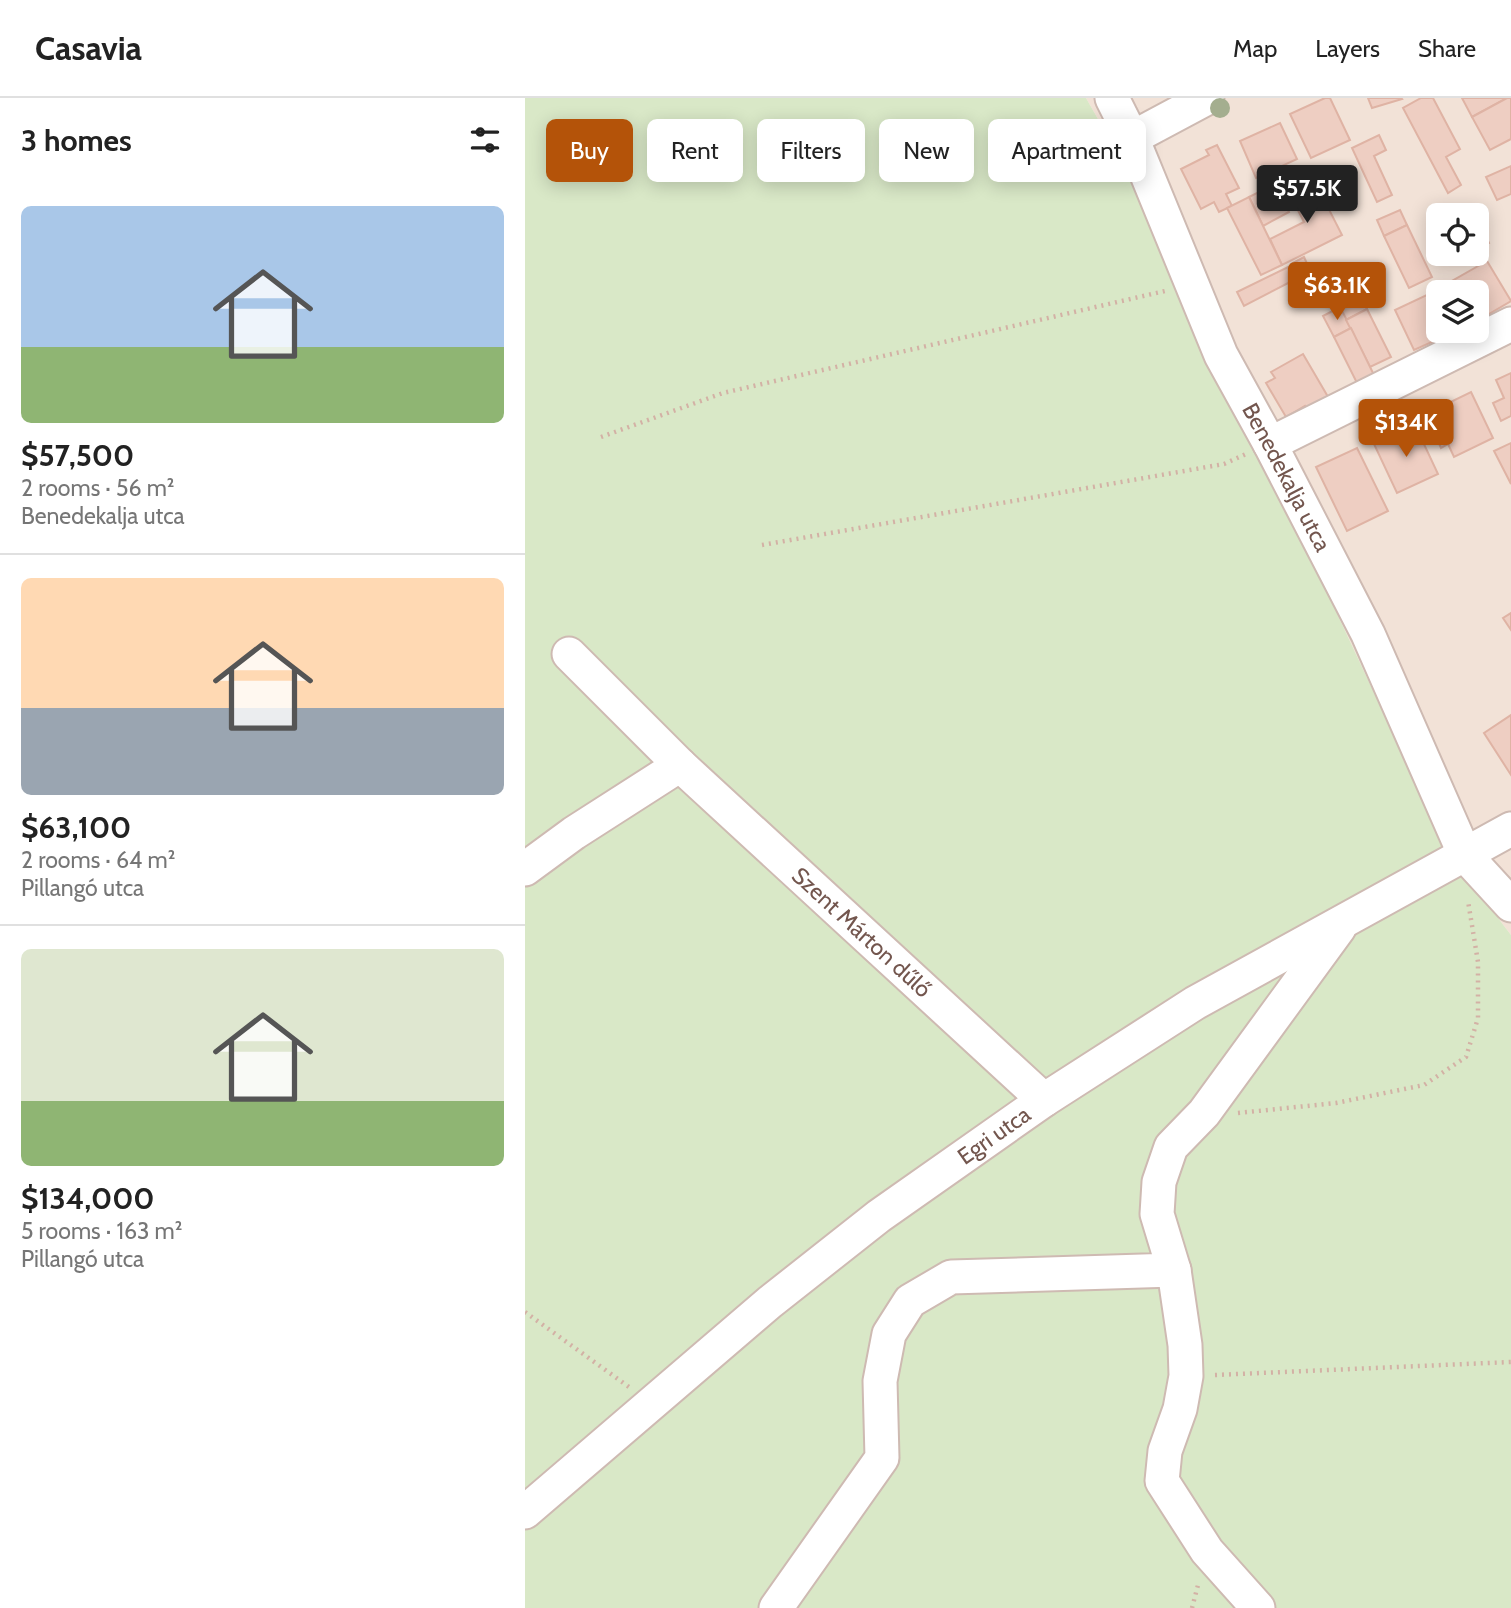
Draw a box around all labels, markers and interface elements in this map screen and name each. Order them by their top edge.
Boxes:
text: Casavia [35,28,142,68]
text: Map [1233,34,1277,63]
text: Layers [1315,34,1380,63]
text: Share [1418,34,1476,63]
chip: Buy [546,119,633,182]
chip: Rent [647,119,743,182]
chip: Filters [757,119,865,182]
chip: New [879,119,974,182]
chip: Apartment [988,119,1146,182]
icon: filters [466,121,504,159]
text: 3 homes [21,122,132,159]
pin: $57.5K [1250,166,1364,225]
text: $57.5K [1273,174,1341,202]
map controls [1426,203,1489,343]
button: locate [1426,203,1489,266]
icon: home [200,251,326,377]
pin: $63.1K [1280,262,1394,322]
text: $63.1K [1304,271,1370,299]
button: layers [1426,280,1489,343]
street label: Benedekalja utca [1236,398,1337,556]
pin: $134K [1357,400,1455,459]
text: $134K [1375,408,1437,436]
text: $57,500 [21,437,134,474]
text: 2 rooms · 56 m² [21,474,175,502]
text: Benedekalja utca [21,502,185,530]
icon: home [200,623,326,749]
text: $63,100 [21,809,131,846]
text: 2 rooms · 64 m² [21,846,175,874]
street label: Szent Márton dűlő [786,861,937,1003]
text: Pillangó utca [21,874,144,902]
icon: home [200,994,326,1120]
street label: Egri utca [952,1100,1036,1170]
text: $134,000 [21,1180,155,1217]
text: 5 rooms · 163 m² [21,1217,182,1245]
text: Pillangó utca [21,1245,144,1273]

